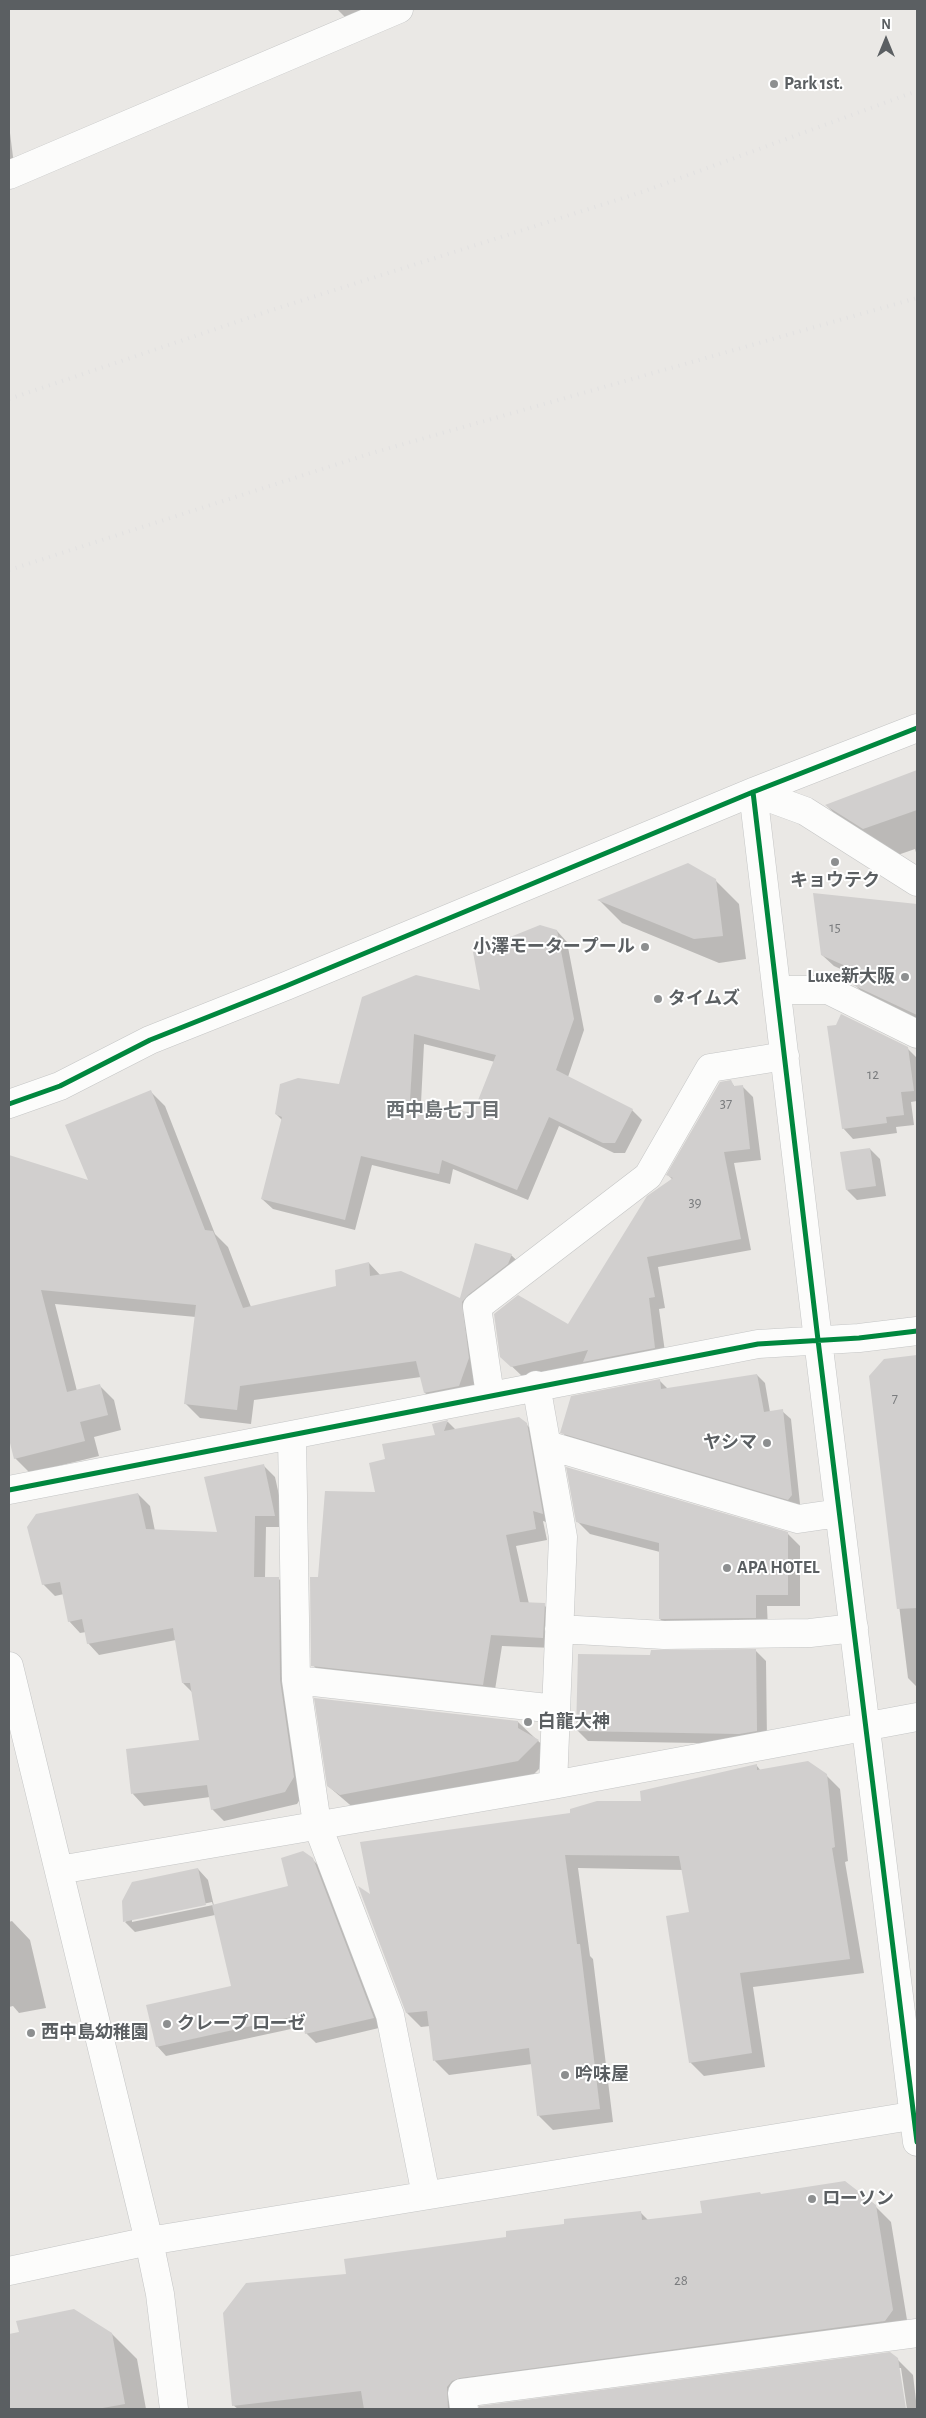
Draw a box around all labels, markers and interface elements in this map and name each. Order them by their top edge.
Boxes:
north arrow [861,15,911,65]
text: N [881,18,891,32]
place label: Park 1st. [784,73,843,95]
marker: Park 1st. [768,78,780,90]
marker: キョウテク [829,856,841,868]
place label: キョウテク [790,870,880,892]
house number: 15 [829,918,841,936]
place label: 小澤モータープール [473,936,635,958]
marker: 小澤モータープール [639,941,651,953]
place label: Luxe新大阪 [807,966,895,988]
marker: Luxe新大阪 [899,971,911,983]
place label: タイムズ [668,988,740,1010]
marker: タイムズ [652,993,664,1005]
house number: 12 [867,1065,879,1083]
house number: 37 [720,1094,732,1112]
district label: 西中島七丁目 [386,1099,500,1121]
house number: 39 [688,1193,702,1211]
house number: 7 [892,1389,898,1407]
place label: ヤシマ [703,1432,757,1454]
marker: ヤシマ [761,1437,773,1449]
place label: APA HOTEL [737,1557,820,1579]
marker: APA HOTEL [721,1562,733,1574]
place label: 白龍大神 [538,1711,610,1733]
marker: 白龍大神 [522,1716,534,1728]
place label: クレープ ローゼ [177,2013,306,2035]
marker: クレープ ローゼ [161,2018,173,2030]
place label: 西中島幼稚園 [41,2022,149,2044]
marker: 西中島幼稚園 [25,2027,37,2039]
place label: 吟味屋 [575,2064,629,2086]
marker: 吟味屋 [559,2069,571,2081]
place label: ローソン [822,2188,894,2210]
marker: ローソン [806,2193,818,2205]
house number: 28 [674,2271,688,2289]

